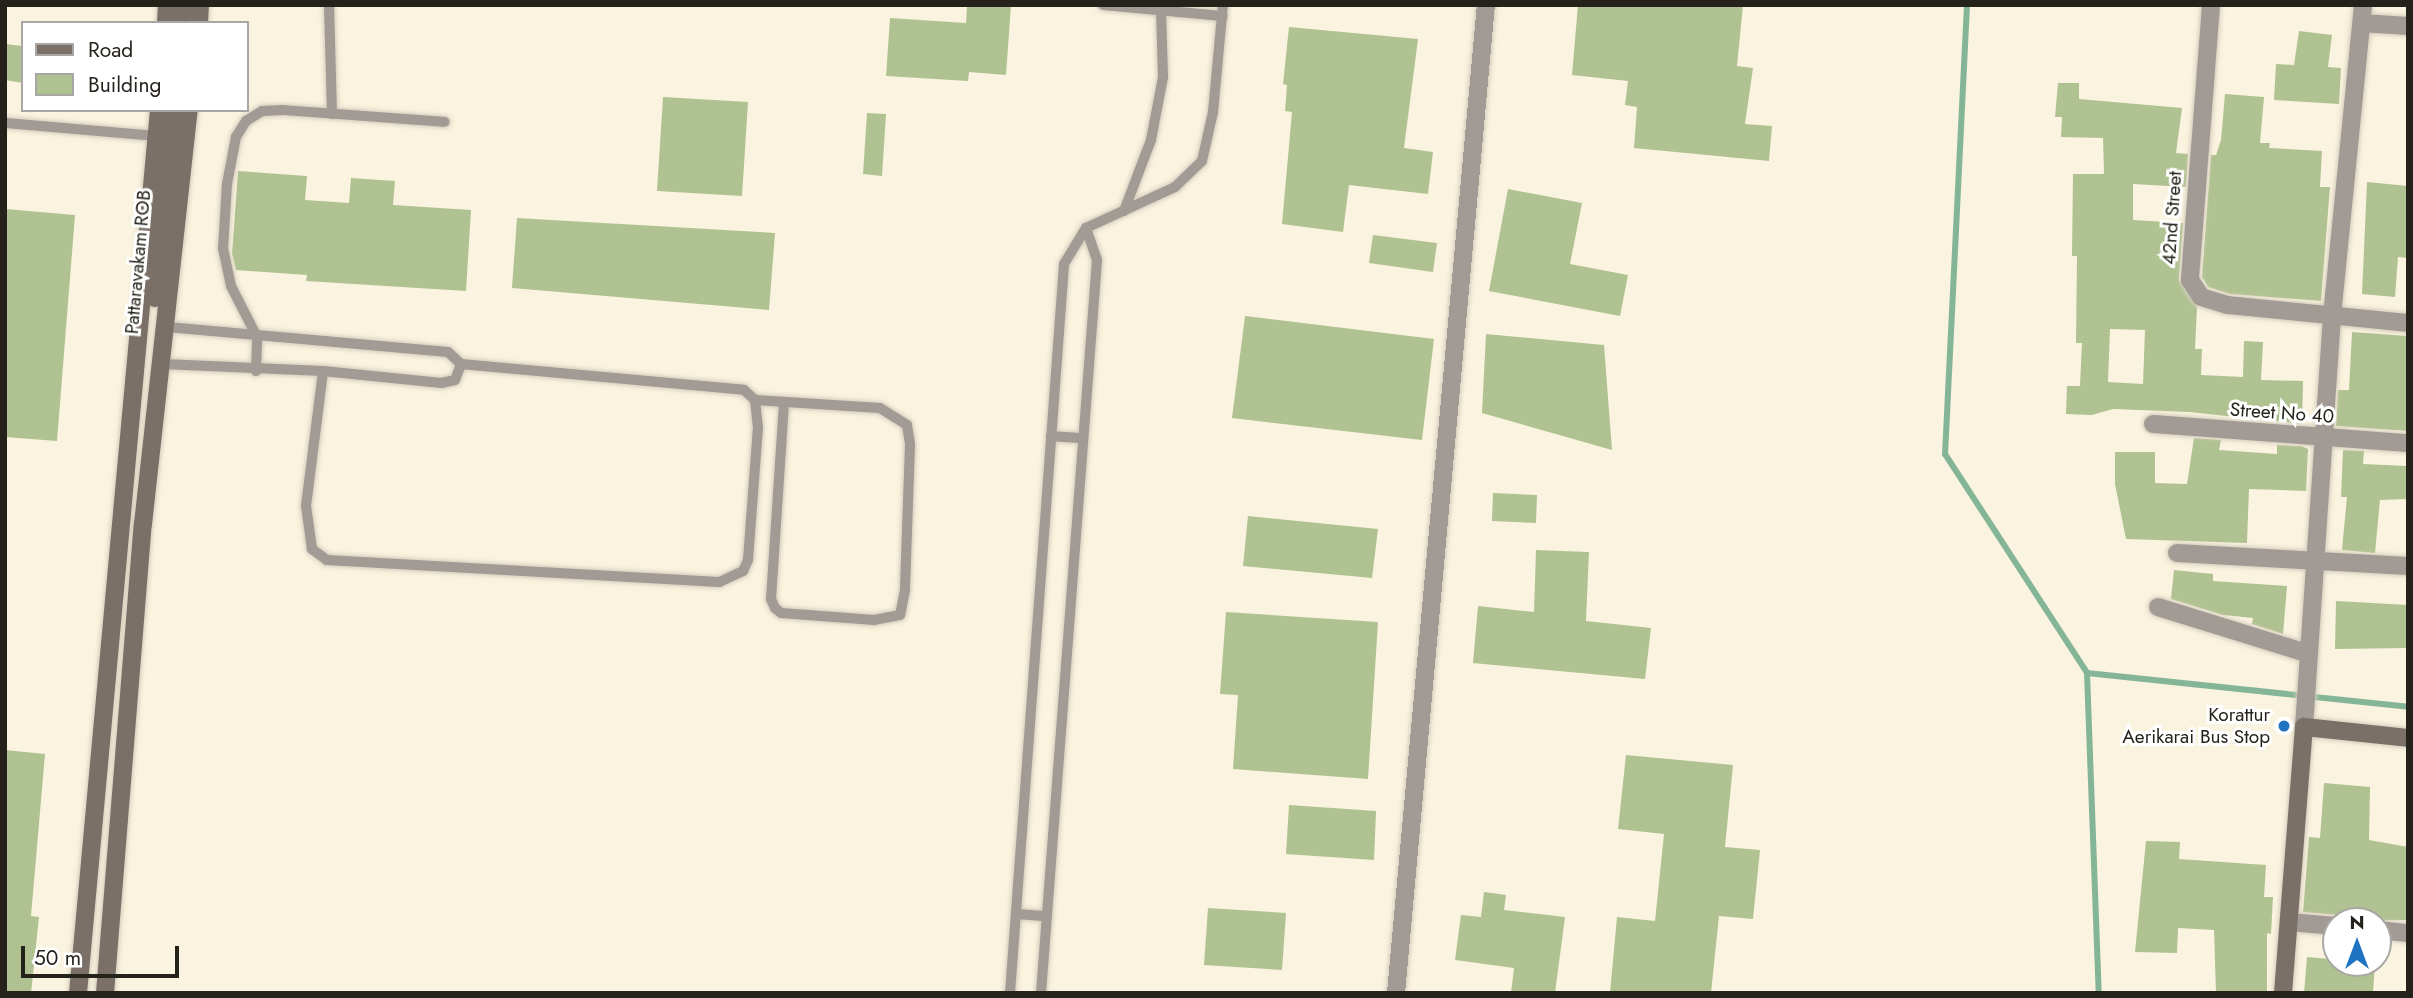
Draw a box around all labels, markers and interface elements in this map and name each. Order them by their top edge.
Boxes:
legend [21,21,248,112]
text: Road [88,35,133,65]
text: Building [88,70,161,100]
street label: 42nd Street [2157,170,2187,266]
street label: Pattaravakam ROB [120,189,156,335]
street label: Street No 40 [2229,398,2335,428]
place label: Korattur Aerikarai Bus Stop [2122,704,2270,748]
marker: Korattur Aerikarai Bus Stop [2276,718,2292,734]
north arrow [2322,907,2392,977]
text: N [2349,909,2365,936]
scale bar [24,932,182,976]
text: 50 m [34,943,81,973]

